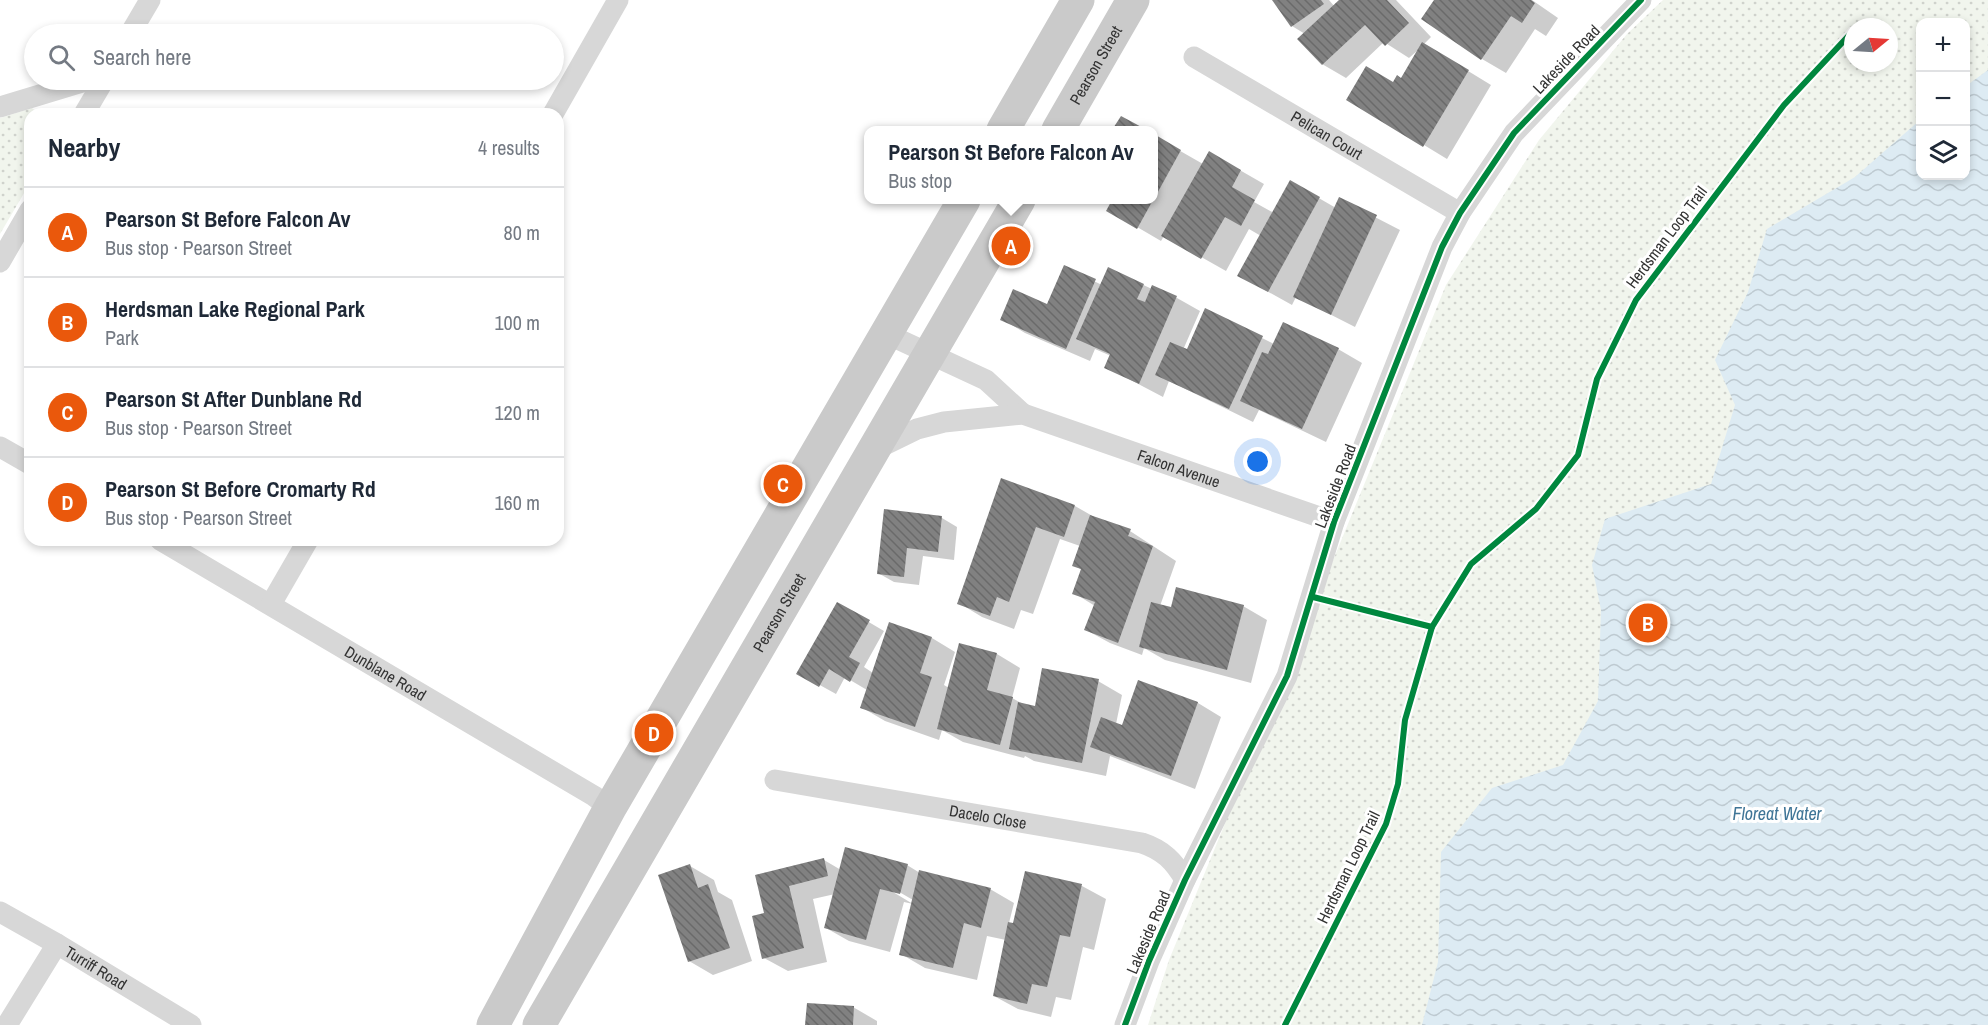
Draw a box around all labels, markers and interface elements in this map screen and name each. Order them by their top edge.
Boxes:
north arrow [1844,18,1898,72]
map controls [1916,18,1970,180]
button: + [1916,18,1970,72]
street label: Lakeside Road [1527,20,1605,98]
street label: Pearson Street [1064,21,1127,108]
search box [24,24,564,90]
icon: search [45,41,78,74]
text: Search here [93,42,191,72]
button: − [1916,72,1970,126]
street label: Pelican Court [1287,105,1367,165]
popup [864,126,1158,204]
button: layers [1916,126,1970,180]
text: Nearby [48,130,120,165]
text: 4 results [478,134,540,161]
text: Pearson St Before Falcon Av [888,137,1134,167]
text: Bus stop [888,167,952,194]
street label: Herdsman Loop Trail [1620,181,1712,293]
text: Pearson St Before Falcon Av [105,204,350,234]
text: A [62,219,73,246]
text: 80 m [504,219,540,246]
pin: A [992,224,1030,268]
text: Bus stop · Pearson Street [105,234,292,261]
text: Herdsman Lake Regional Park [105,294,365,324]
text: B [62,309,73,336]
text: 100 m [494,309,540,336]
text: Park [105,324,139,351]
text: Pearson St After Dunblane Rd [105,384,362,414]
text: C [62,399,73,426]
text: 120 m [494,399,540,426]
text: Bus stop · Pearson Street [105,414,292,441]
street label: Lakeside Road [1309,441,1361,531]
street label: Falcon Avenue [1135,444,1223,493]
your location [1243,447,1272,476]
pin: C [764,462,802,506]
text: Pearson St Before Cromarty Rd [105,474,376,504]
text: D [62,489,73,516]
text: 160 m [494,489,540,516]
text: Bus stop · Pearson Street [105,504,292,531]
street label: Pearson Street [747,569,811,656]
pin: B [1628,600,1668,646]
street label: Dunblane Road [341,640,431,706]
pin: D [634,710,674,756]
street label: Dacelo Close [948,799,1028,834]
water label: Floreat Water [1732,801,1823,826]
street label: Herdsman Loop Trail [1311,807,1385,927]
street label: Lakeside Road [1121,887,1175,977]
street label: Turriff Road [61,940,131,995]

